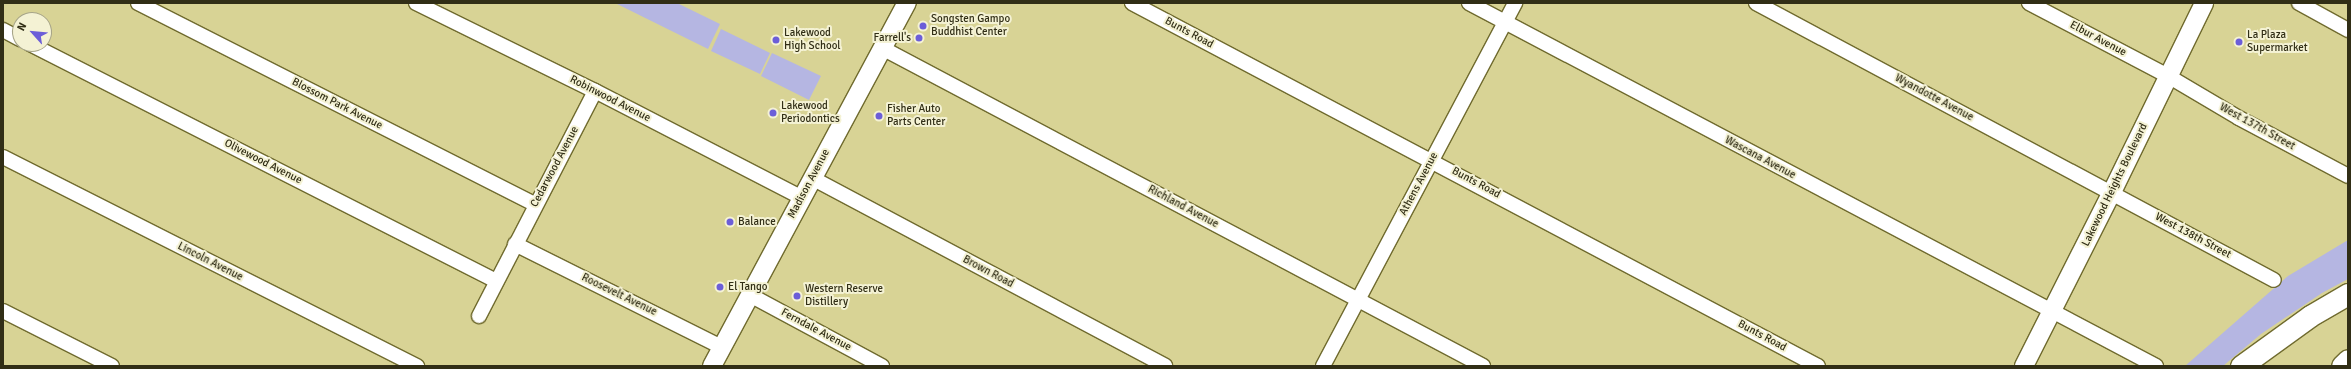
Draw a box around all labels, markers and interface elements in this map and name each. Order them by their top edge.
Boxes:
north arrow [12,12,52,52]
place label: Songsten Gampo Buddhist Center [931,13,1010,39]
street label: Bunts Road [1162,15,1216,51]
street label: Elbur Avenue [2067,19,2129,59]
text: N [14,20,29,33]
marker: Songsten Gampo Buddhist Center [918,21,928,31]
place label: Lakewood High School [784,27,841,53]
place label: La Plaza Supermarket [2247,29,2308,55]
place label: Farrell's [874,31,911,45]
marker: Farrell's [914,33,924,43]
marker: Lakewood High School [771,35,781,45]
marker: La Plaza Supermarket [2234,37,2244,47]
street label: Wyandotte Avenue [1892,72,1976,124]
street label: Robinwood Avenue [567,73,653,125]
street label: Blossom Park Avenue [289,75,385,133]
place label: Lakewood Periodontics [781,100,840,126]
street label: West 137th Street [2217,101,2297,153]
place label: Fisher Auto Parts Center [887,103,945,129]
marker: Lakewood Periodontics [768,108,778,118]
marker: Fisher Auto Parts Center [874,111,884,121]
street label: Lakewood Heights Boulevard [2079,121,2151,249]
street label: Cedarwood Avenue [528,124,582,210]
street label: Wascana Avenue [1722,134,1798,182]
street label: Olivewood Avenue [222,137,304,187]
street label: Madison Avenue [785,147,833,221]
street label: Athens Avenue [1397,150,1441,218]
street label: Bunts Road [1449,165,1503,201]
street label: Richland Avenue [1145,183,1221,231]
street label: West 138th Street [2153,210,2233,262]
place label: Balance [738,215,776,229]
marker: Balance [725,217,735,227]
street label: Lincoln Avenue [175,240,245,284]
street label: Brown Road [960,253,1016,291]
street label: Roosevelt Avenue [579,271,659,319]
place label: El Tango [728,280,768,294]
marker: El Tango [715,282,725,292]
place label: Western Reserve Distillery [805,283,883,309]
marker: Western Reserve Distillery [792,291,802,301]
street label: Ferndale Avenue [779,306,853,354]
street label: Bunts Road [1735,318,1789,354]

